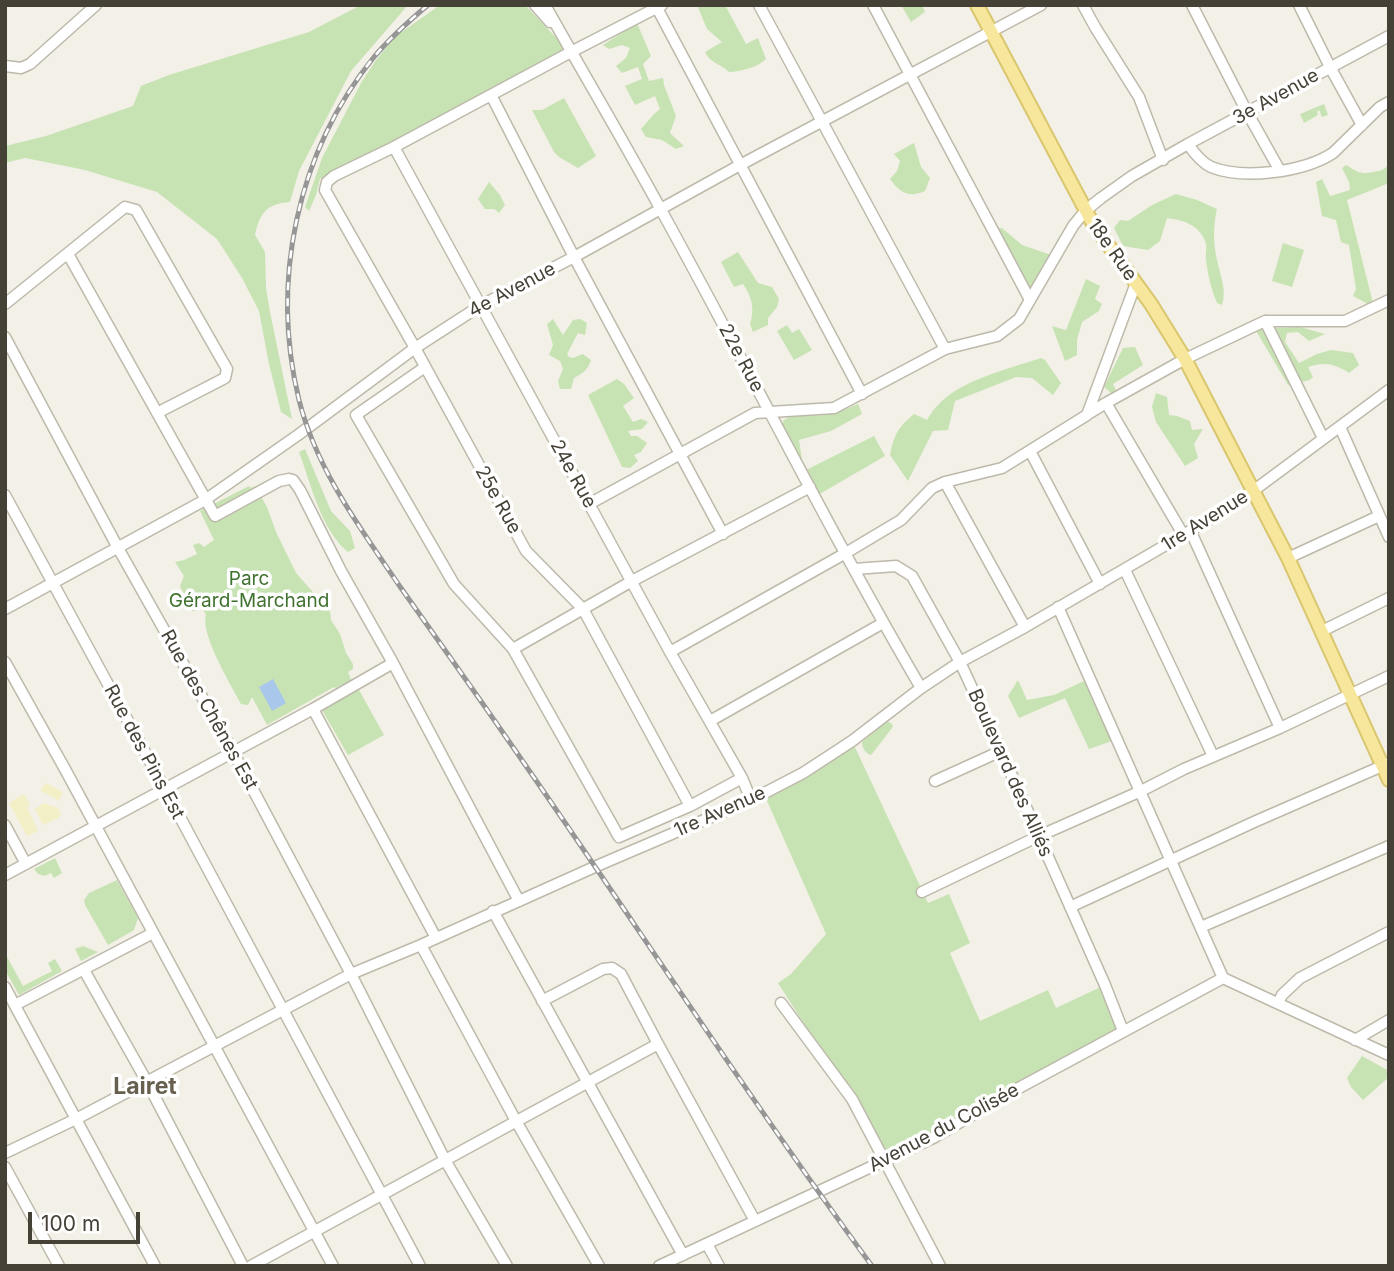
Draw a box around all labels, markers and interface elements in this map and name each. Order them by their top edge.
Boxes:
street label: 3e Avenue [1229,64,1323,130]
street label: 18e Rue [1082,215,1142,285]
street label: 4e Avenue [465,258,559,322]
street label: 22e Rue [714,320,768,396]
street label: 24e Rue [545,436,601,512]
street label: 25e Rue [470,462,526,538]
street label: 1re Avenue [1158,485,1252,557]
park label: Parc Gérard-Marchand [169,568,329,612]
street label: Rue des Chênes Est [156,626,262,794]
street label: Rue des Pins Est [99,681,189,823]
street label: Boulevard des Alliés [963,685,1057,861]
street label: 1re Avenue [671,782,769,842]
district label: Lairet [113,1073,177,1101]
street label: Avenue du Colisée [865,1079,1023,1177]
scale bar [32,1198,144,1242]
text: 100 m [41,1211,100,1236]

